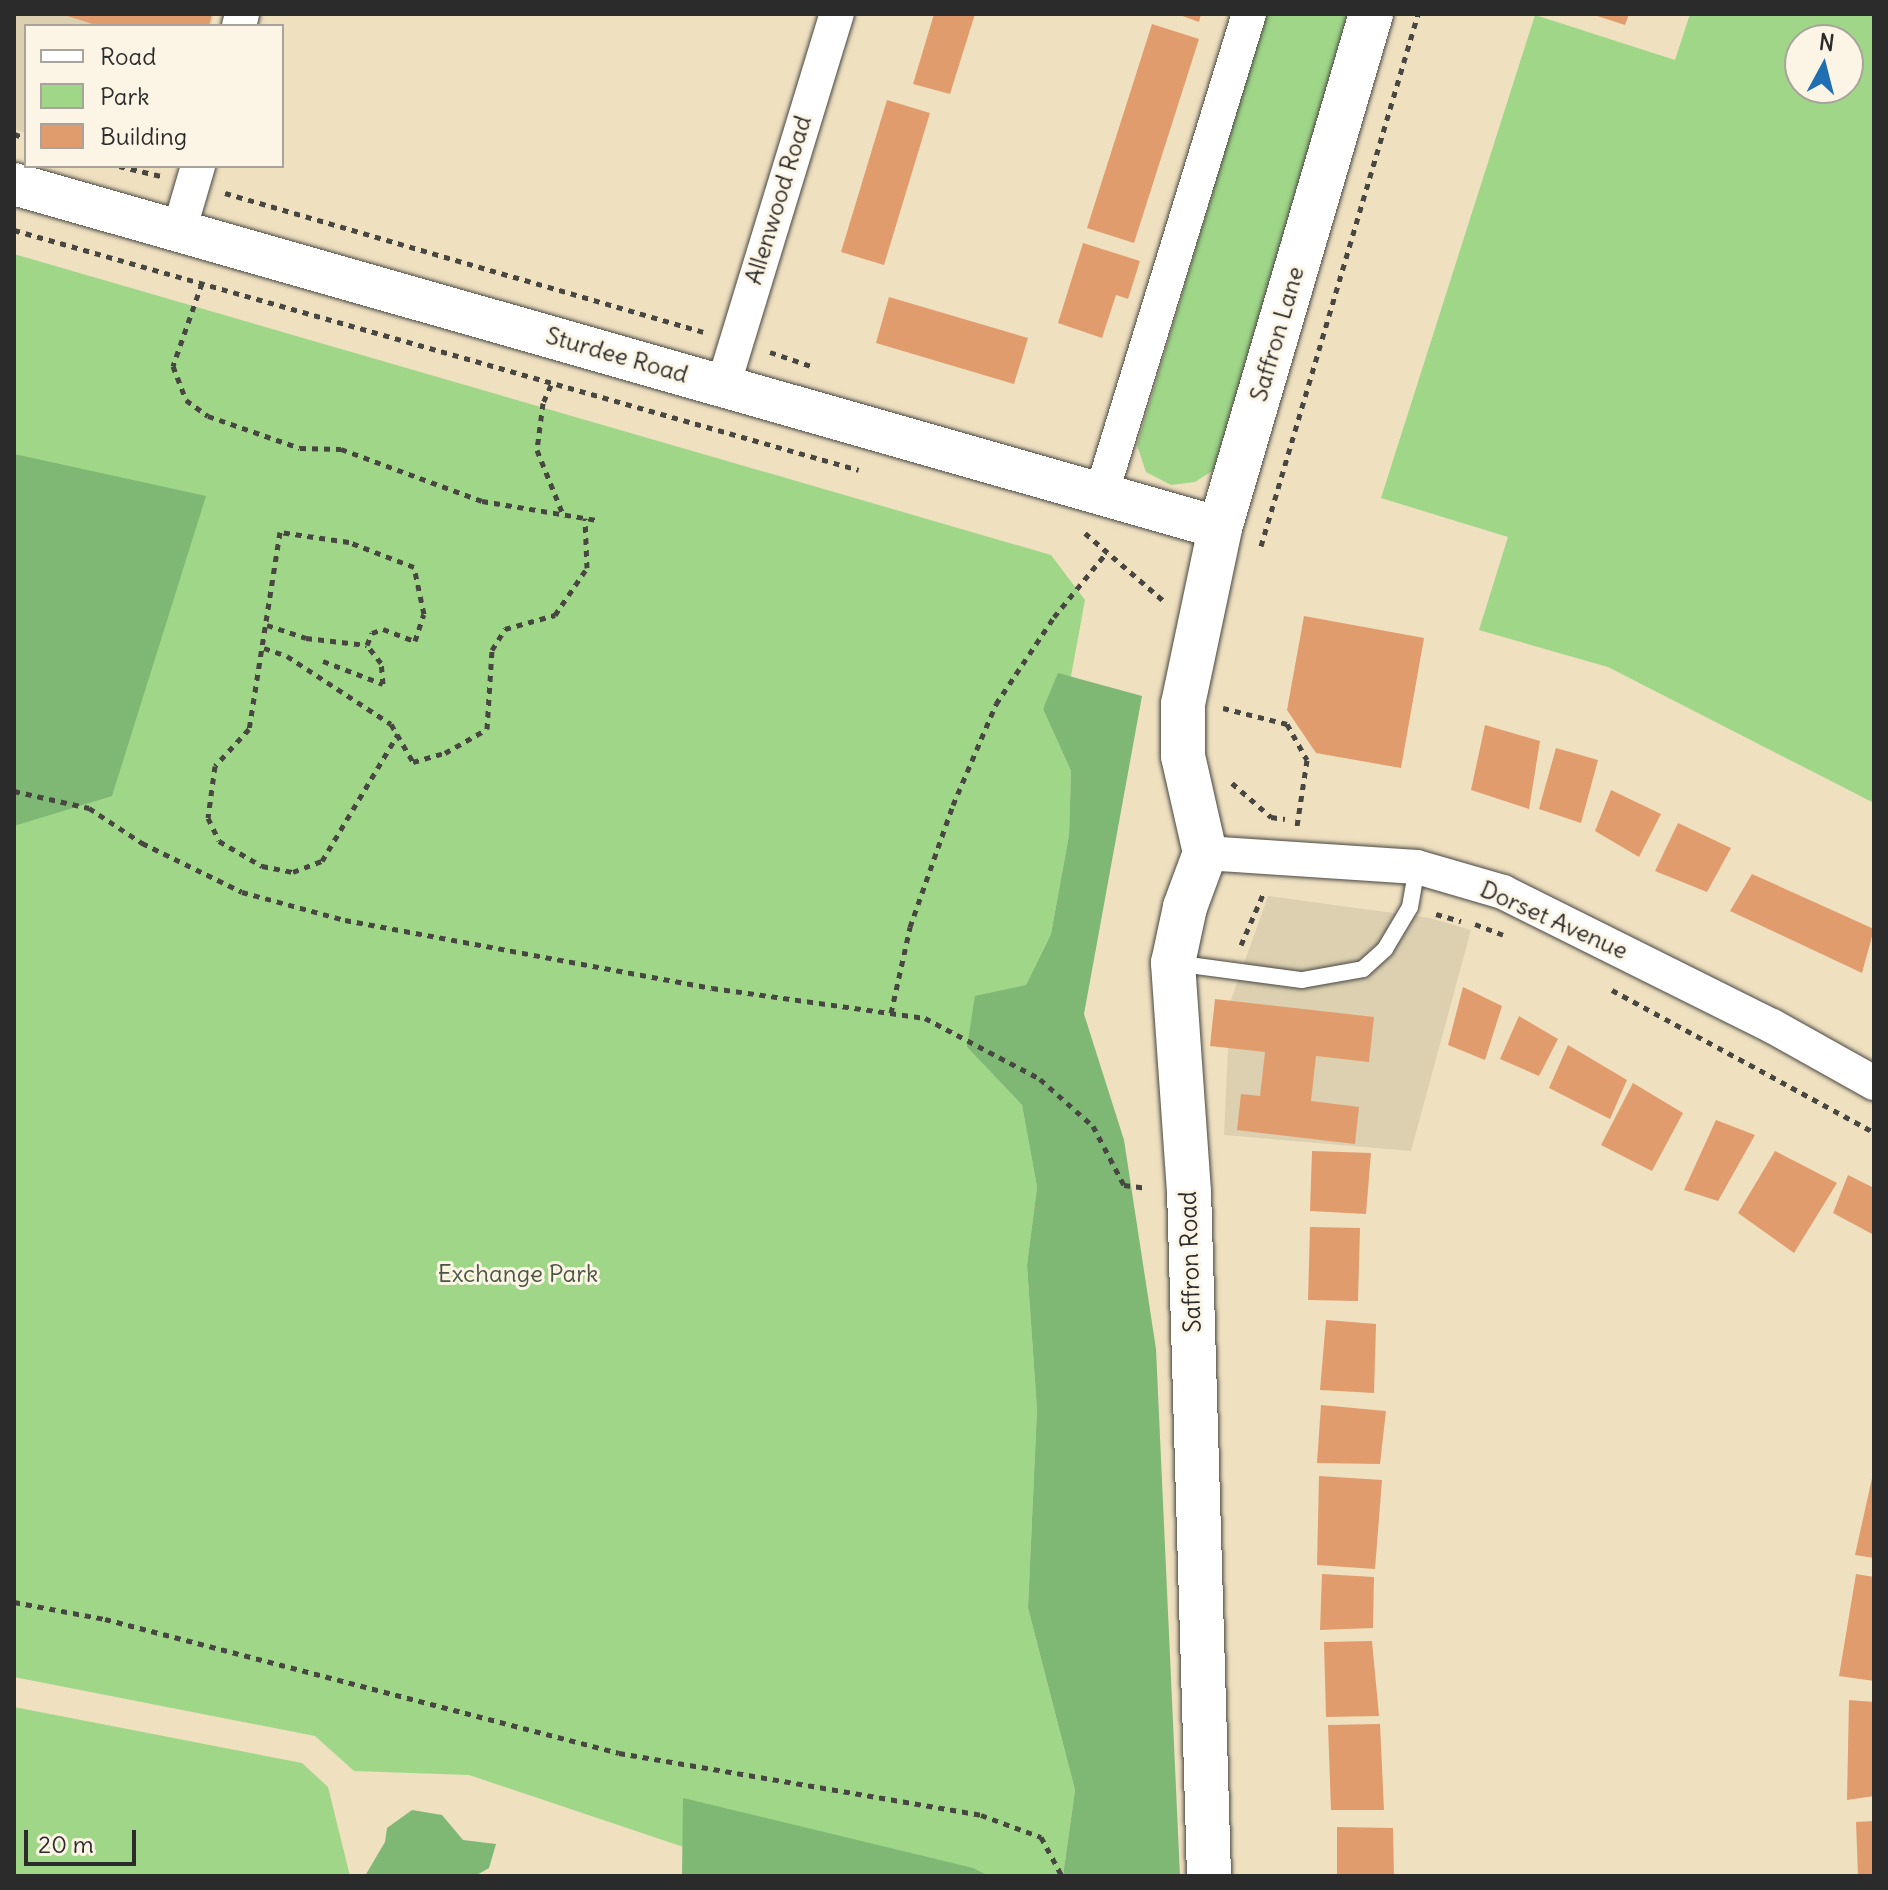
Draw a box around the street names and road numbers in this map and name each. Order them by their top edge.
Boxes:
street label: Allenwood Road [739,112,817,288]
street label: Saffron Lane [1244,263,1310,405]
street label: Sturdee Road [543,321,691,389]
street label: Dorset Avenue [1476,875,1632,965]
street label: Saffron Road [1173,1191,1207,1333]

